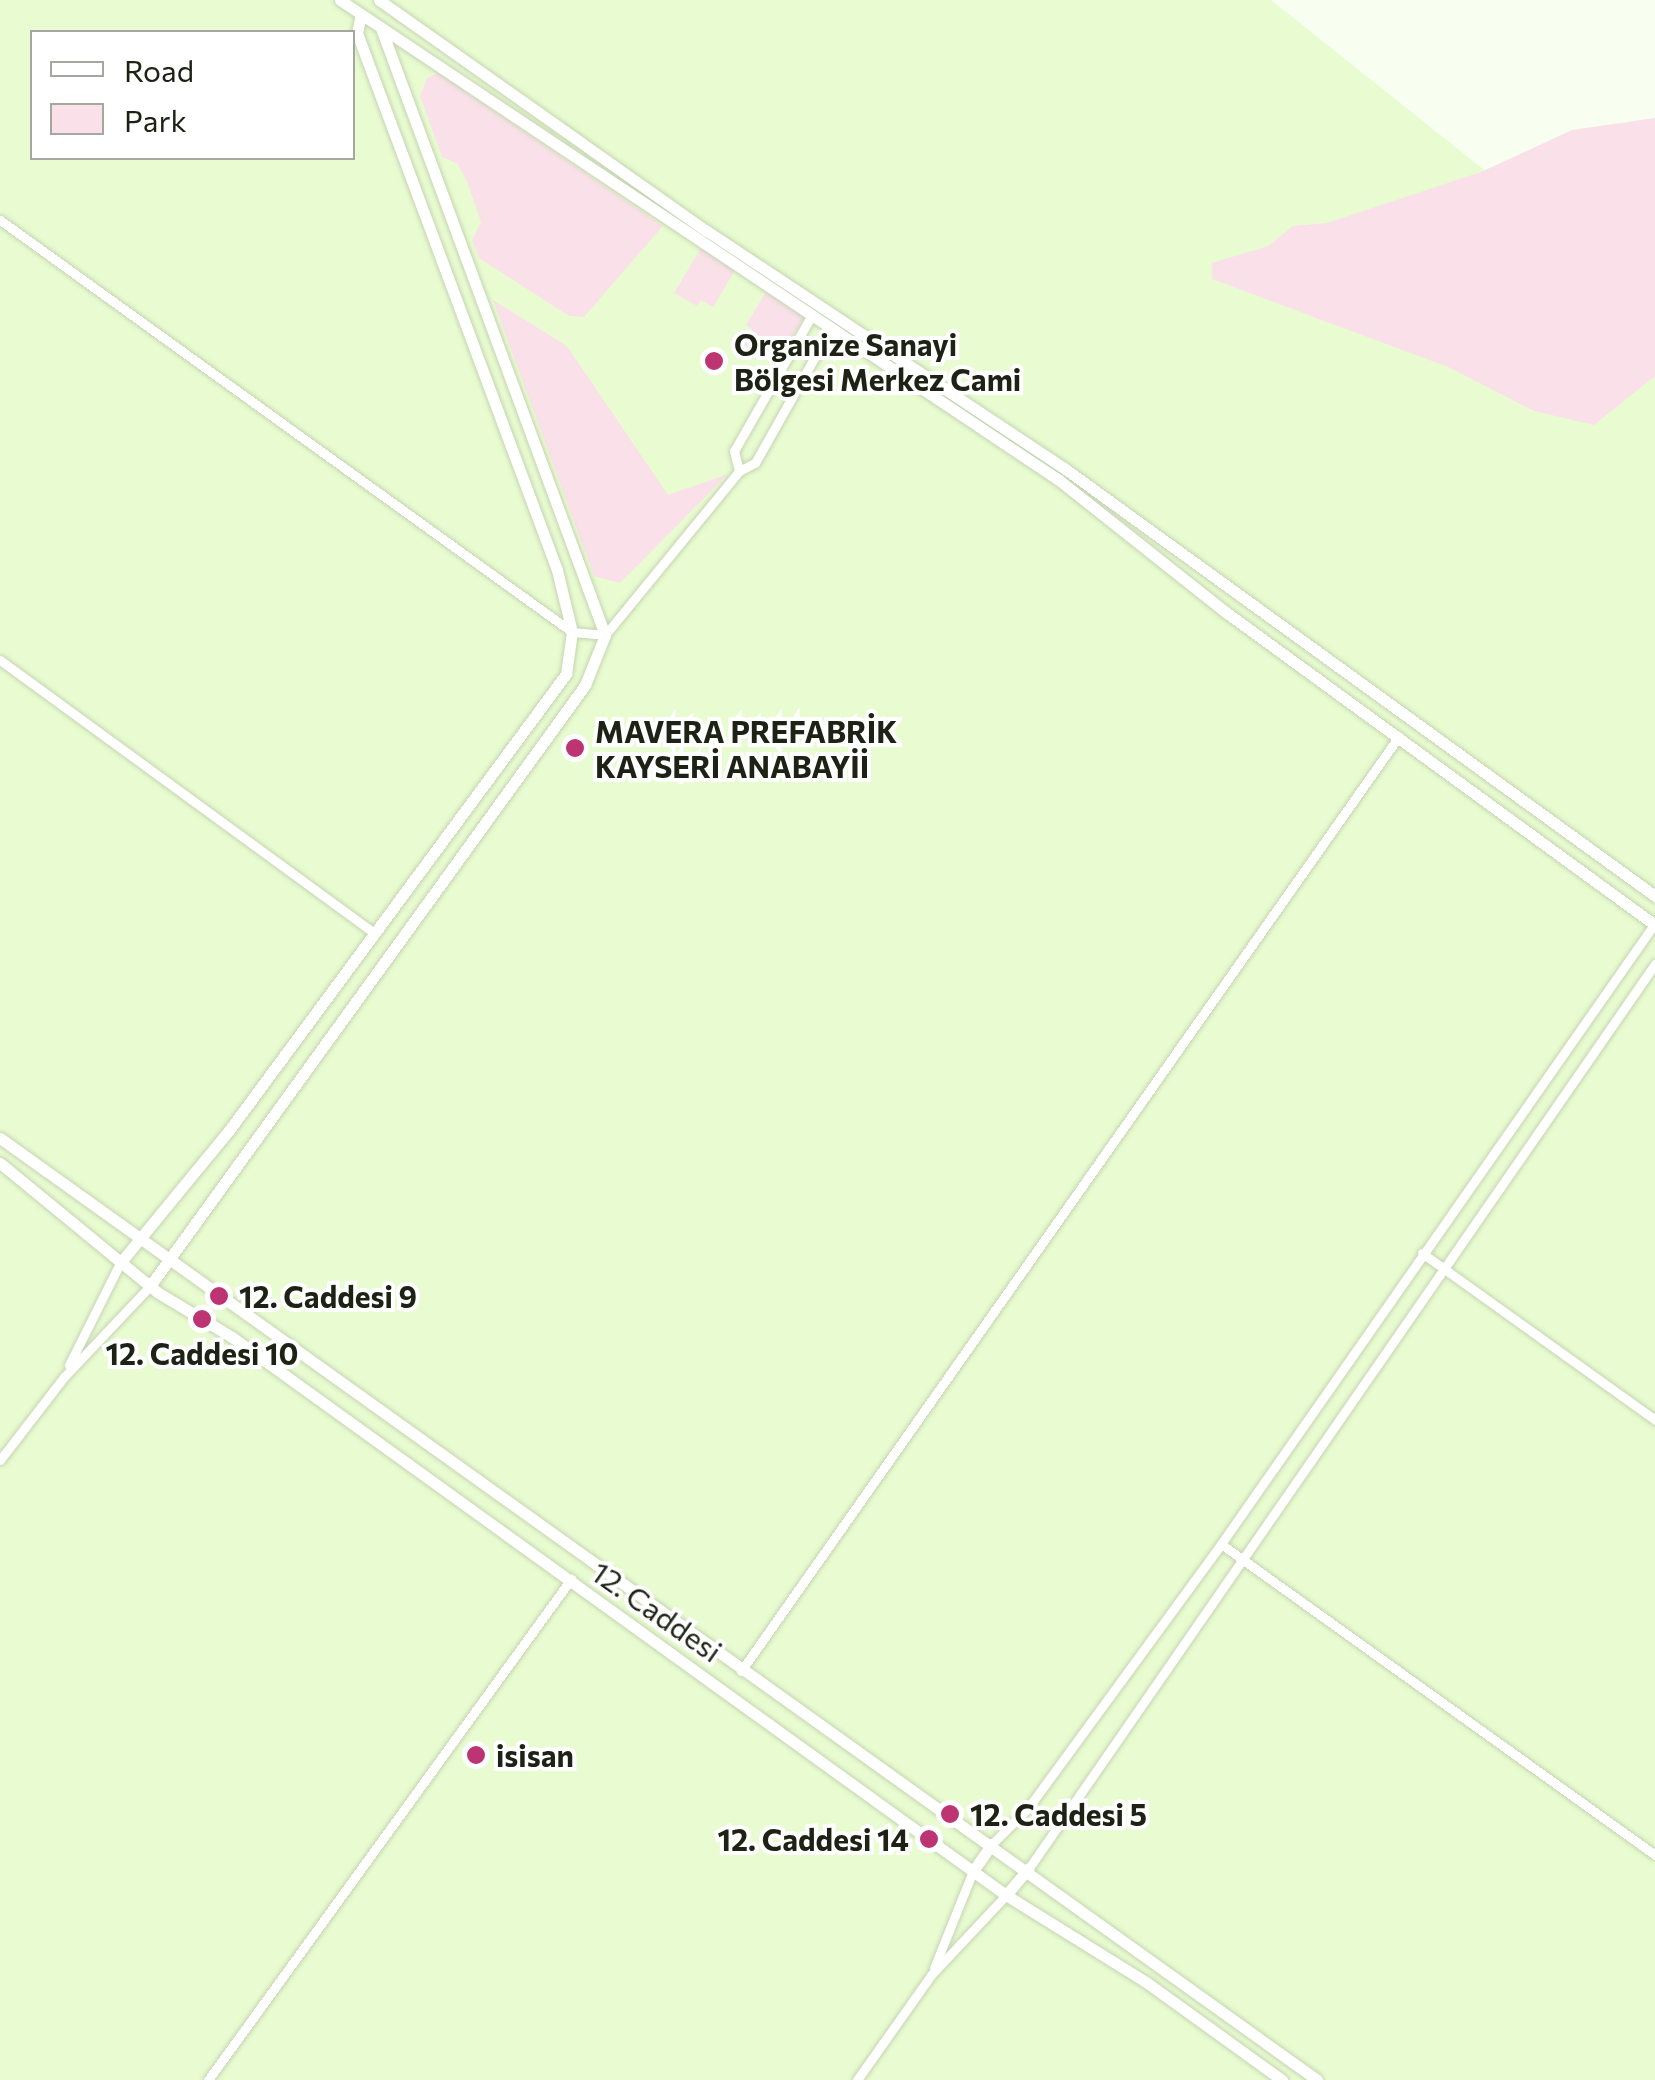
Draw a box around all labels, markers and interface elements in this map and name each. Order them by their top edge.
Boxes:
legend [30,30,355,160]
text: Road [124,51,194,88]
text: Park [124,101,187,138]
place label: Organize Sanayi Bölgesi Merkez Cami [734,326,1021,396]
marker: Organize Sanayi Bölgesi Merkez Cami [703,350,725,372]
place label: MAVERA PREFABRİK KAYSERİ ANABAYİİ [595,713,897,784]
marker: MAVERA PREFABRİK KAYSERİ ANABAYİİ [564,737,586,759]
place label: 12. Caddesi 9 [239,1278,417,1314]
marker: 12. Caddesi 9 [208,1285,230,1307]
marker: 12. Caddesi 10 [191,1308,213,1330]
place label: 12. Caddesi 10 [105,1335,299,1371]
street label: 12. Caddesi [585,1553,729,1669]
place label: isisan [496,1737,574,1773]
marker: isisan [465,1744,487,1766]
place label: 12. Caddesi 5 [970,1796,1147,1832]
marker: 12. Caddesi 5 [939,1803,961,1825]
place label: 12. Caddesi 14 [717,1821,909,1857]
marker: 12. Caddesi 14 [918,1828,940,1850]

